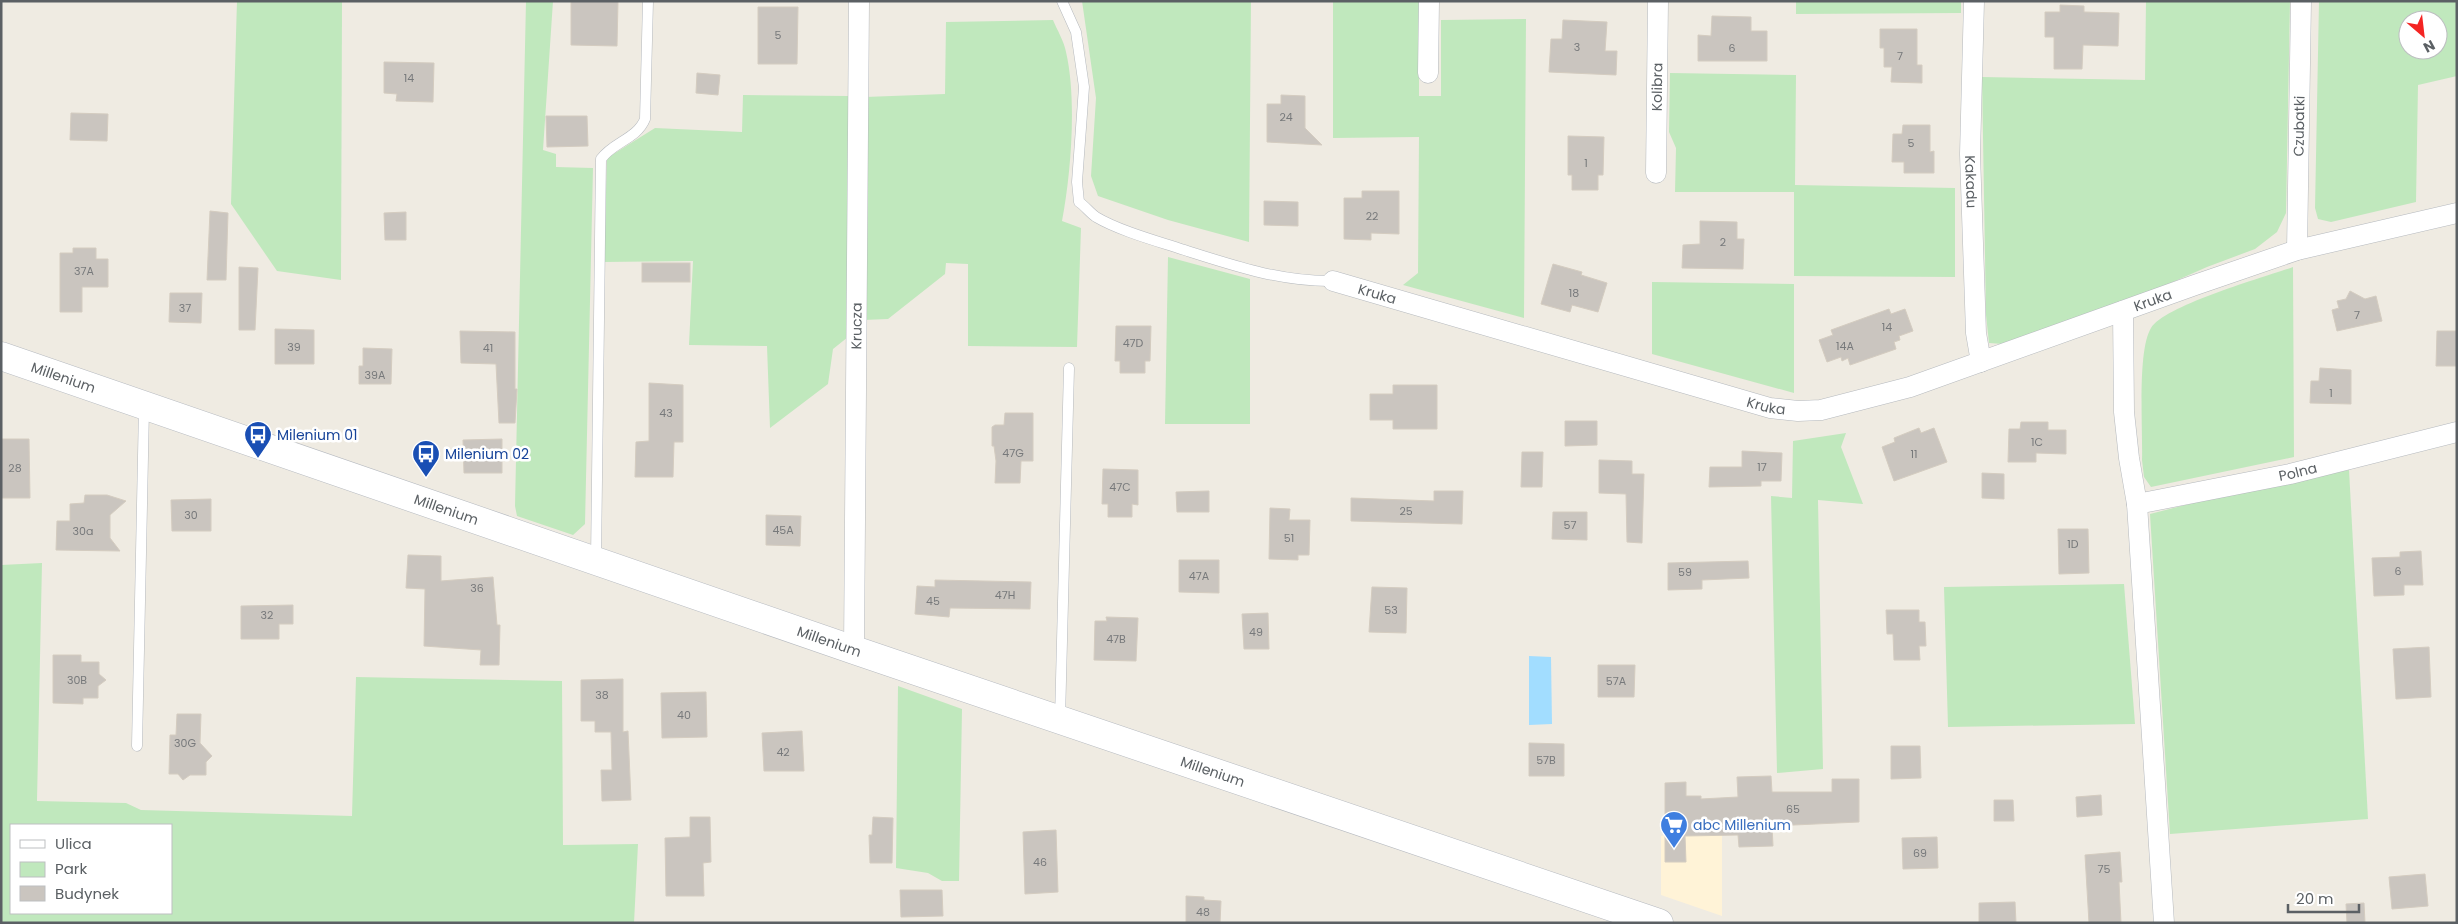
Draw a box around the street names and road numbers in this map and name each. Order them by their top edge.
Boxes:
street label: Kolibra [1647,63,1667,111]
street label: Czubatki [2289,95,2309,157]
street label: Kakadu [1960,155,1982,209]
street label: Kruka [1356,279,1399,309]
street label: Kruka [2131,284,2175,316]
street label: Krucza [846,302,867,350]
street label: Millenium [29,357,98,398]
street label: Kruka [1744,392,1787,420]
street label: Polna [2277,458,2319,486]
street label: Millenium [411,489,481,530]
street label: Millenium [794,621,864,662]
street label: Millenium [1178,751,1248,792]

